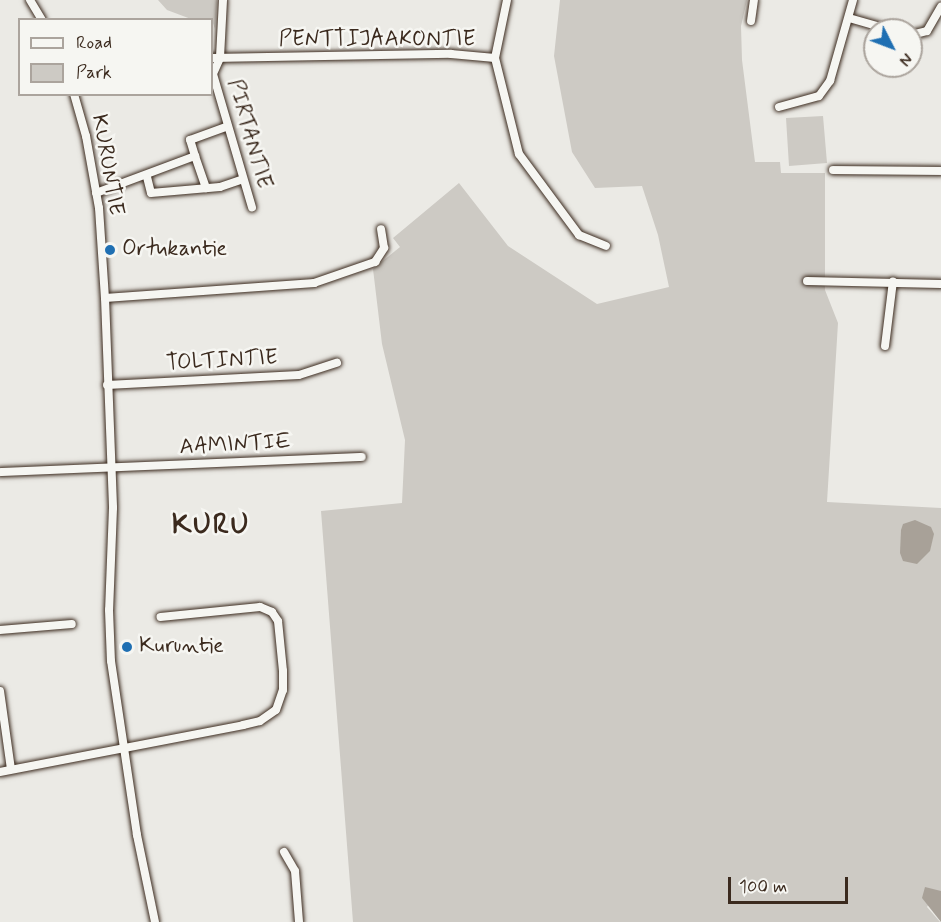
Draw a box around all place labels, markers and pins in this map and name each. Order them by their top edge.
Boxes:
place label: Ortukantie [122,237,227,263]
marker: Ortukantie [103,243,117,257]
place label: Kuruntie [139,634,224,660]
marker: Kuruntie [120,640,134,654]

